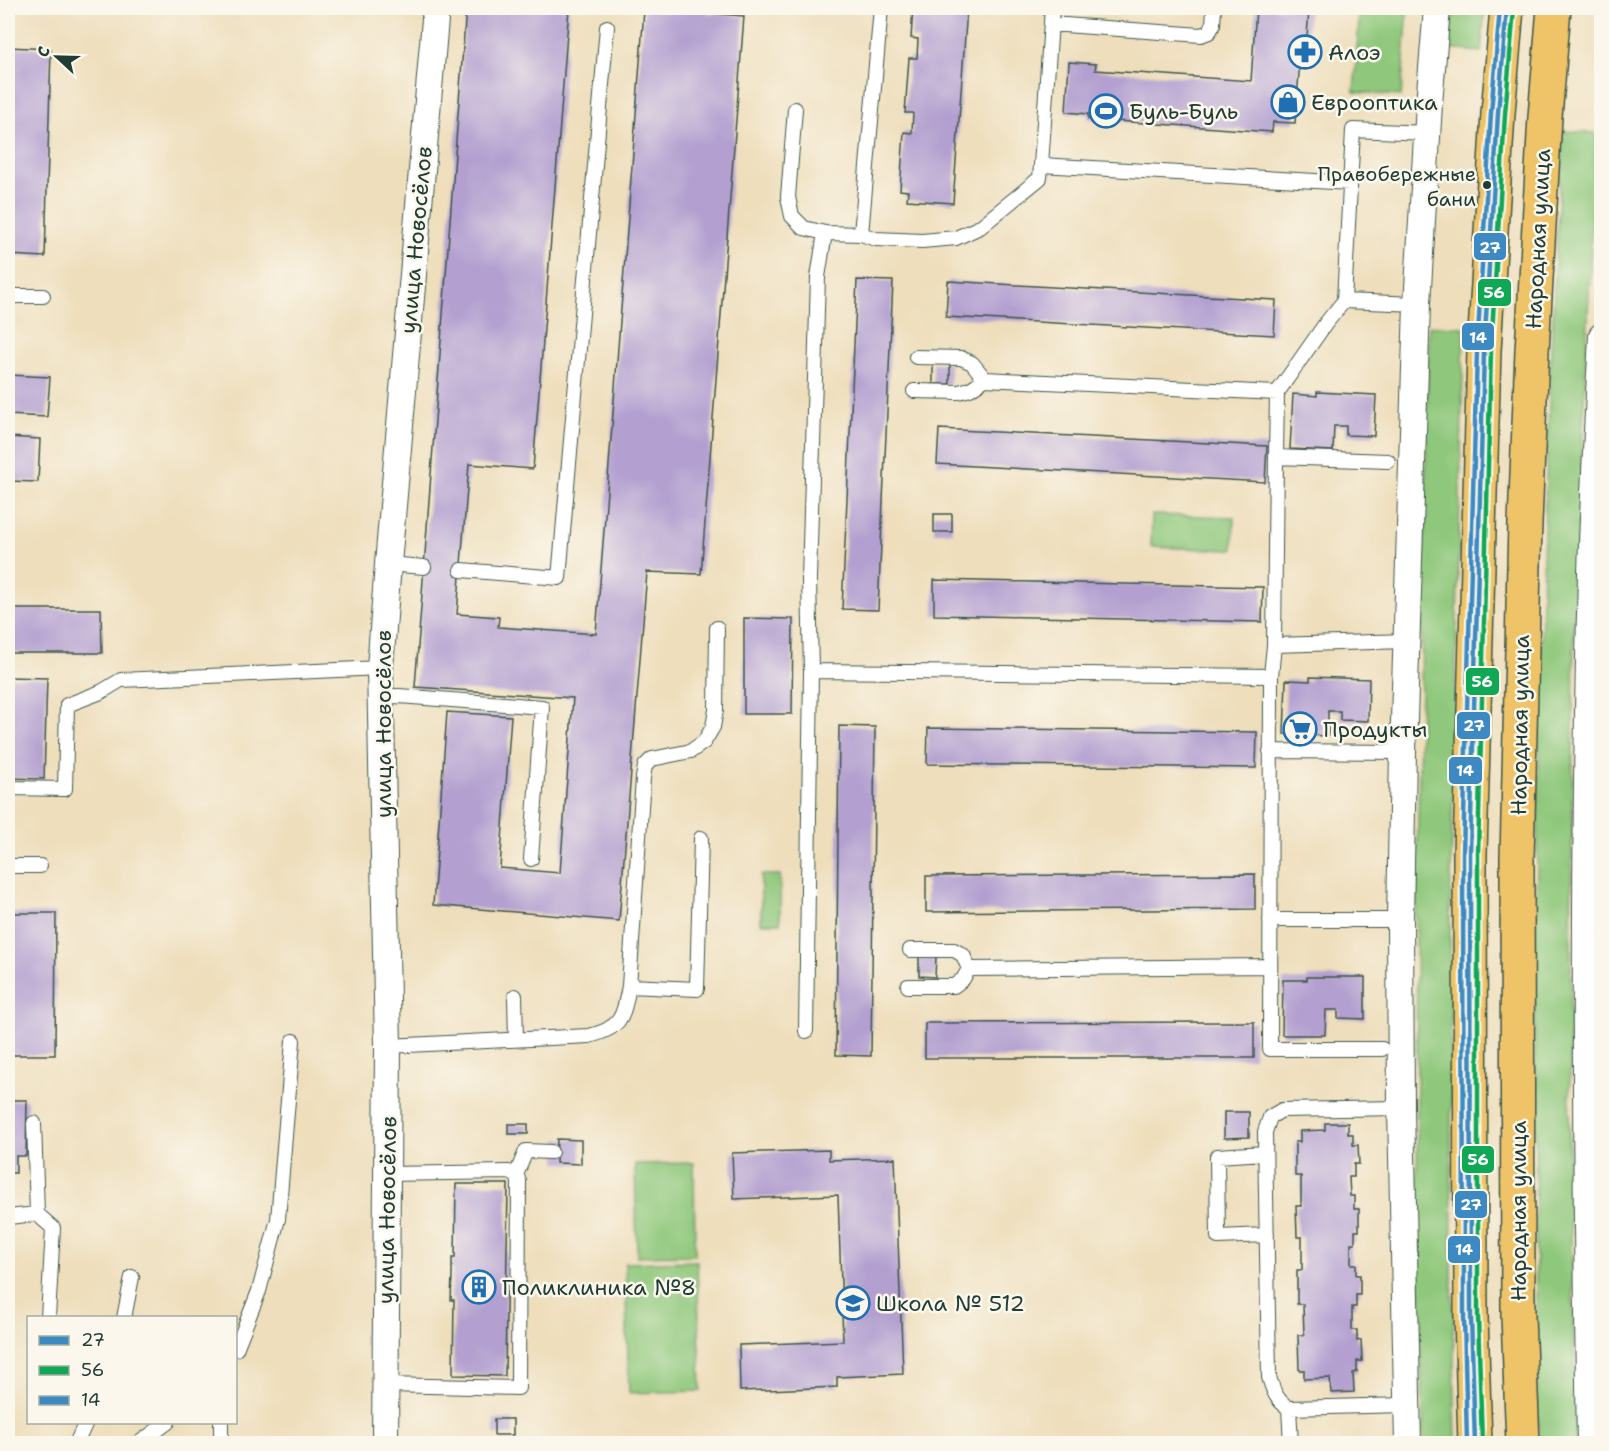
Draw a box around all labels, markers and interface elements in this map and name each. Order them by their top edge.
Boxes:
north arrow [27,27,87,87]
pharmacy icon: Алоэ [1287,34,1323,70]
place label: Алоэ [1328,38,1381,67]
text: С [32,43,55,60]
shop icon: Еврооптика [1270,84,1306,120]
place label: Еврооптика [1311,88,1438,117]
sports icon: Буль-Буль [1088,93,1124,129]
place label: Буль-Буль [1129,97,1238,126]
street label: улица Новосёлов [393,145,439,335]
street label: Народная улица [1519,148,1557,330]
place label: Правобережные бани [1318,161,1476,212]
marker: Правобережные бани [1481,179,1493,191]
line badge: 27 [1473,232,1507,261]
text: 27 [1479,237,1501,258]
line badge: 56 [1477,278,1512,307]
text: 56 [1483,282,1505,303]
line badge: 14 [1461,322,1495,351]
text: 14 [1469,327,1487,348]
street label: улица Новосёлов [369,630,398,818]
street label: Народная улица [1504,634,1536,816]
line badge: 56 [1465,667,1500,696]
text: 56 [1471,671,1493,692]
supermarket icon: Продукты [1282,711,1318,747]
line badge: 27 [1456,711,1491,740]
place label: Продукты [1323,715,1428,744]
text: 27 [1463,715,1485,736]
line badge: 14 [1448,756,1483,785]
text: 14 [1456,760,1474,781]
street label: улица Новосёлов [371,1116,403,1304]
street label: Народная улица [1504,1120,1533,1301]
line badge: 56 [1461,1145,1495,1174]
text: 56 [1467,1149,1489,1170]
line badge: 27 [1454,1190,1488,1219]
text: 27 [1460,1194,1482,1215]
line badge: 14 [1447,1235,1481,1264]
text: 14 [1455,1239,1473,1260]
building icon: Поликлиника №8 [461,1269,497,1305]
place label: Поликлиника №8 [502,1273,696,1302]
school or university icon: Школа № 512 [835,1285,871,1321]
place label: Школа № 512 [876,1289,1025,1318]
legend [27,1316,237,1424]
text: 27 [81,1328,105,1352]
text: 56 [81,1358,104,1382]
text: 14 [81,1388,100,1412]

